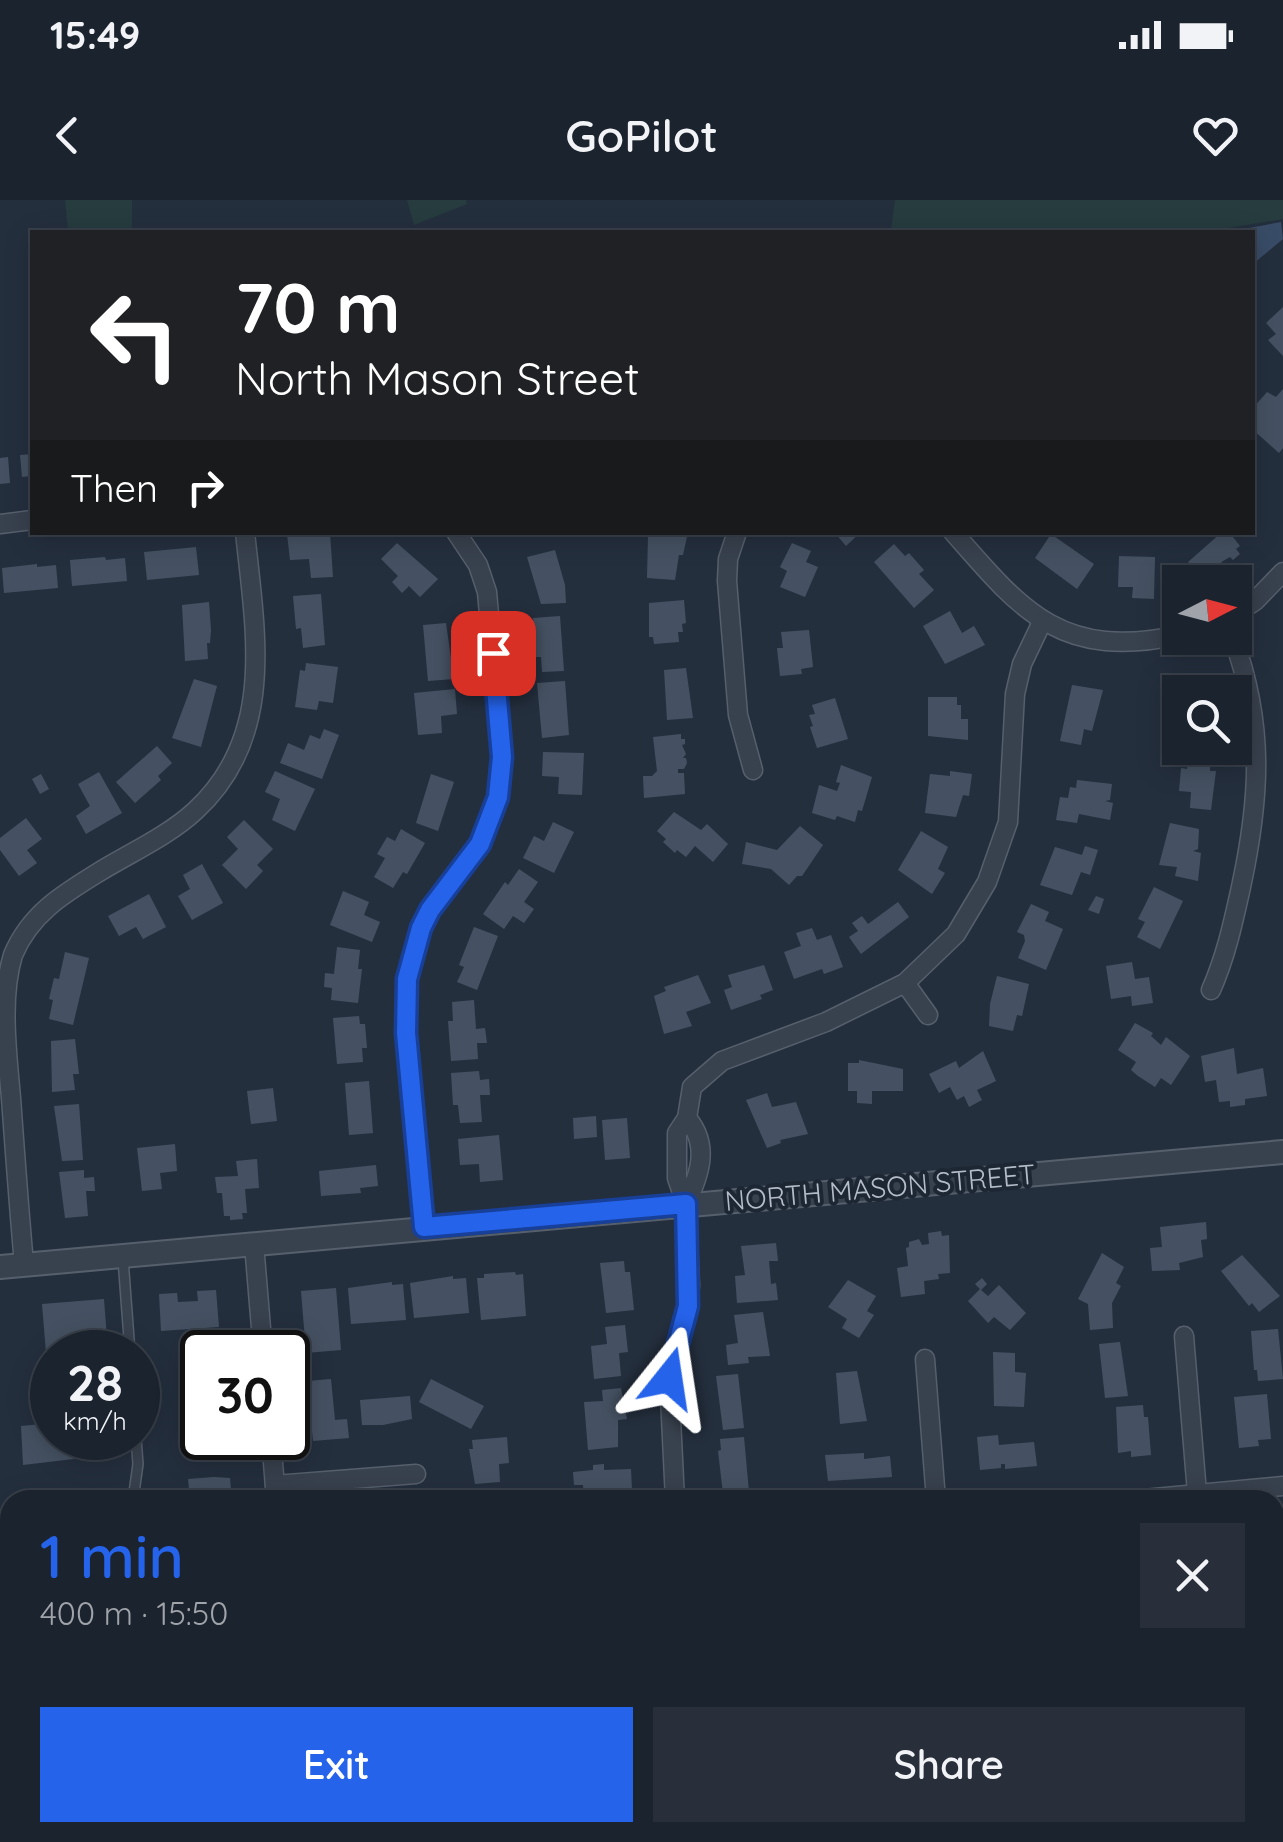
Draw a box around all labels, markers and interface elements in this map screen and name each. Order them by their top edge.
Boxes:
text: 15:49 [50,11,140,59]
text: GoPilot [565,107,718,163]
icon: back [40,108,95,163]
icon: heart [1188,108,1243,163]
text: 70 m [235,263,401,351]
icon: left [70,270,200,400]
text: North Mason Street [235,350,639,406]
icon: right [178,460,233,515]
text: Then [70,464,158,512]
north arrow [1162,565,1252,655]
map controls [1162,565,1252,765]
pin [451,611,536,696]
icon: arrive [466,626,521,681]
button: search [1162,675,1252,765]
street label: NORTH MASON STREET [723,1156,1037,1218]
position arrow [617,1326,721,1430]
speed limit sign: 30 [180,1330,310,1460]
text: 28 [67,1351,123,1414]
text: km/h [63,1405,127,1436]
text: 1 min [40,1518,184,1593]
button: close [1140,1523,1245,1628]
text: 400 m · 15:50 [40,1593,228,1633]
button: Exit [40,1707,633,1822]
button: Share [653,1707,1245,1822]

